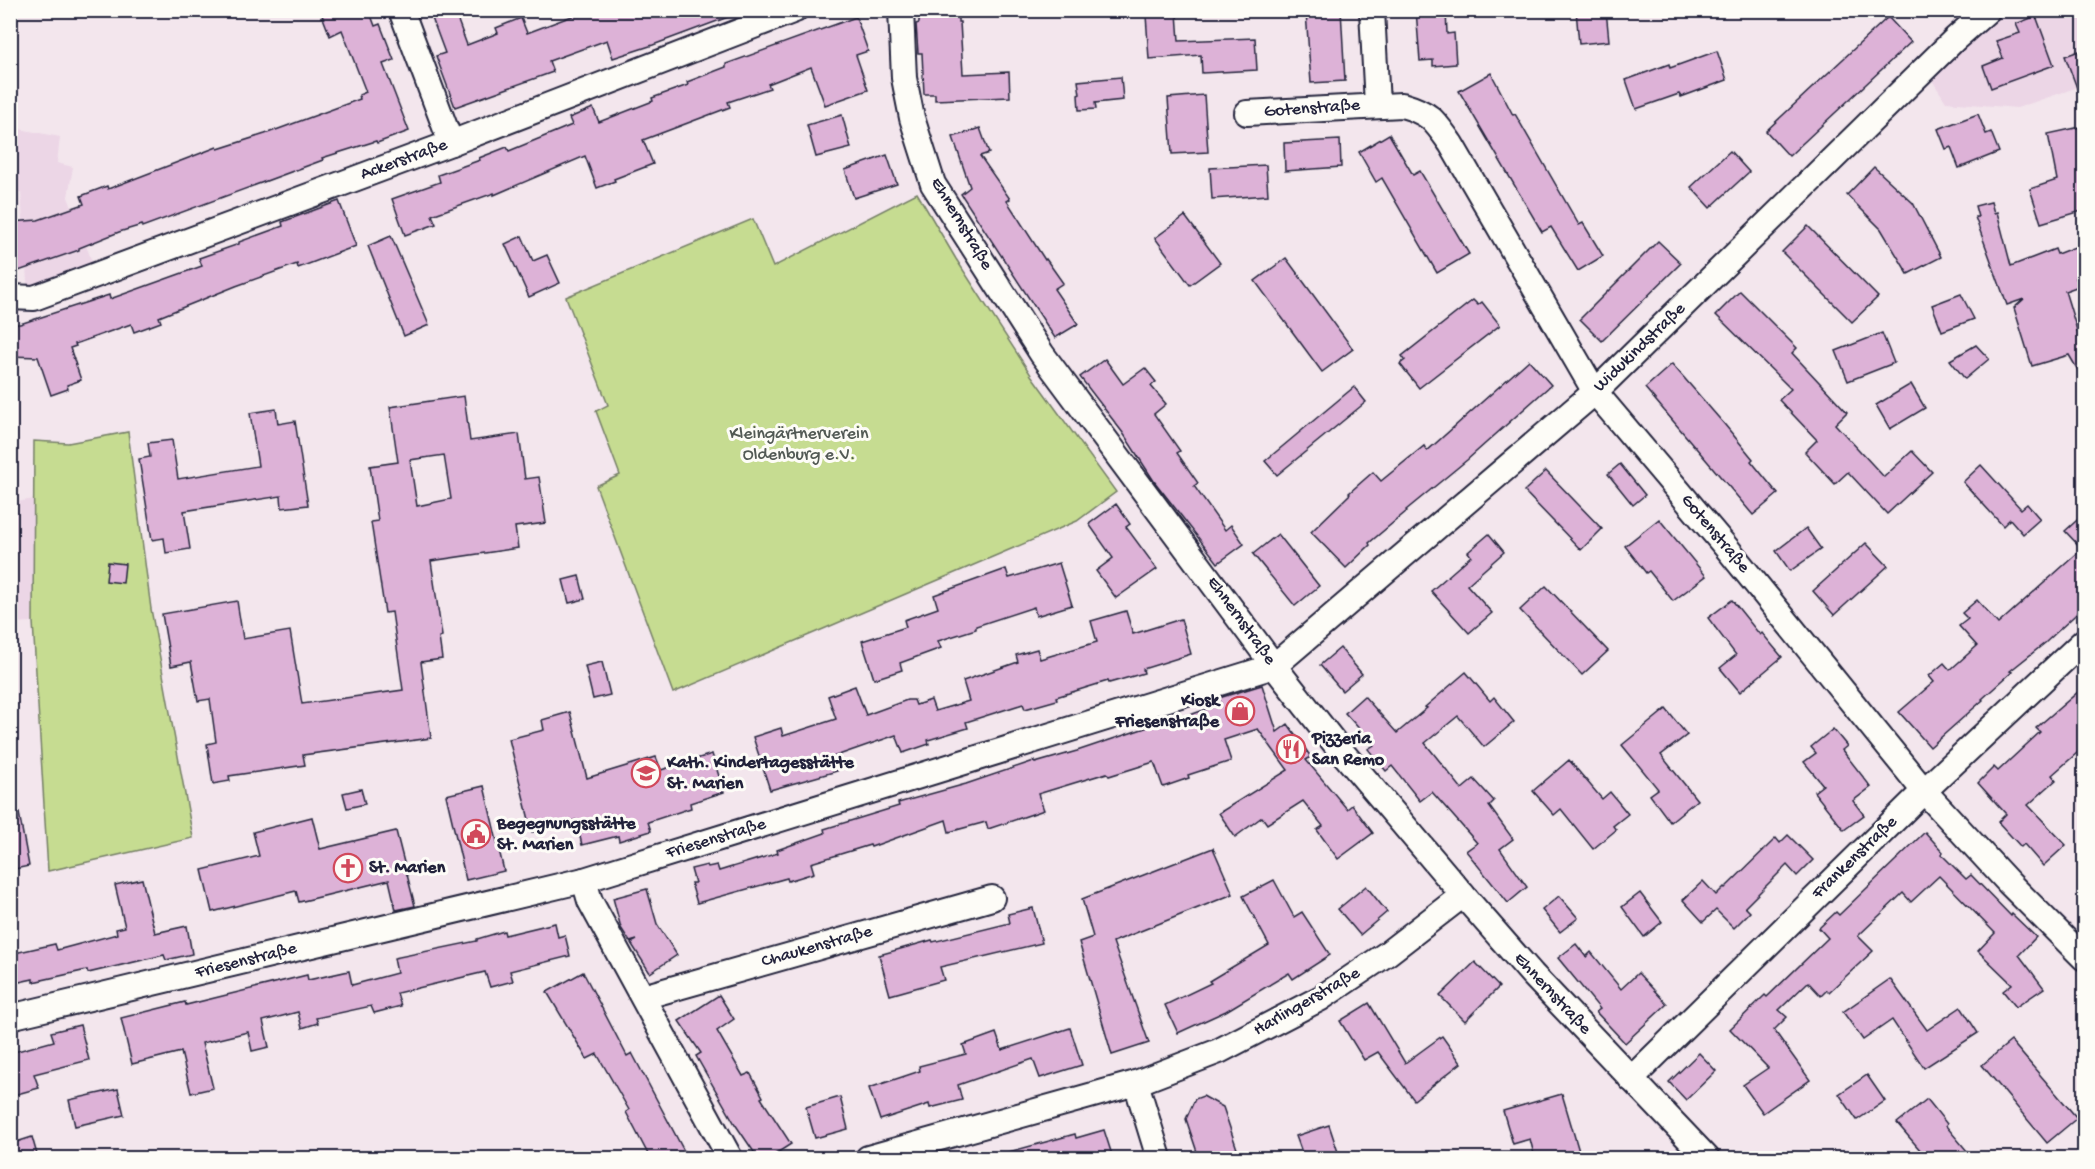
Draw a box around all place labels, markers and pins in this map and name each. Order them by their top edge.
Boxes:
place label: Kiosk Friesenstraße [1114,691,1221,733]
shop icon: Kiosk Friesenstraße [1224,695,1256,727]
place label: Pizzeria San Remo [1311,729,1385,771]
restaurant icon: Pizzeria San Remo [1275,733,1307,765]
place label: Kath. Kindertagesstätte St. Marien [666,753,855,795]
school or university icon: Kath. Kindertagesstätte St. Marien [630,757,662,789]
place label: Begegnungsstätte St. Marien [496,814,636,856]
public building icon: Begegnungsstätte St. Marien [460,818,492,850]
church icon: St. Marien [332,852,364,884]
place label: St. Marien [369,858,446,879]

